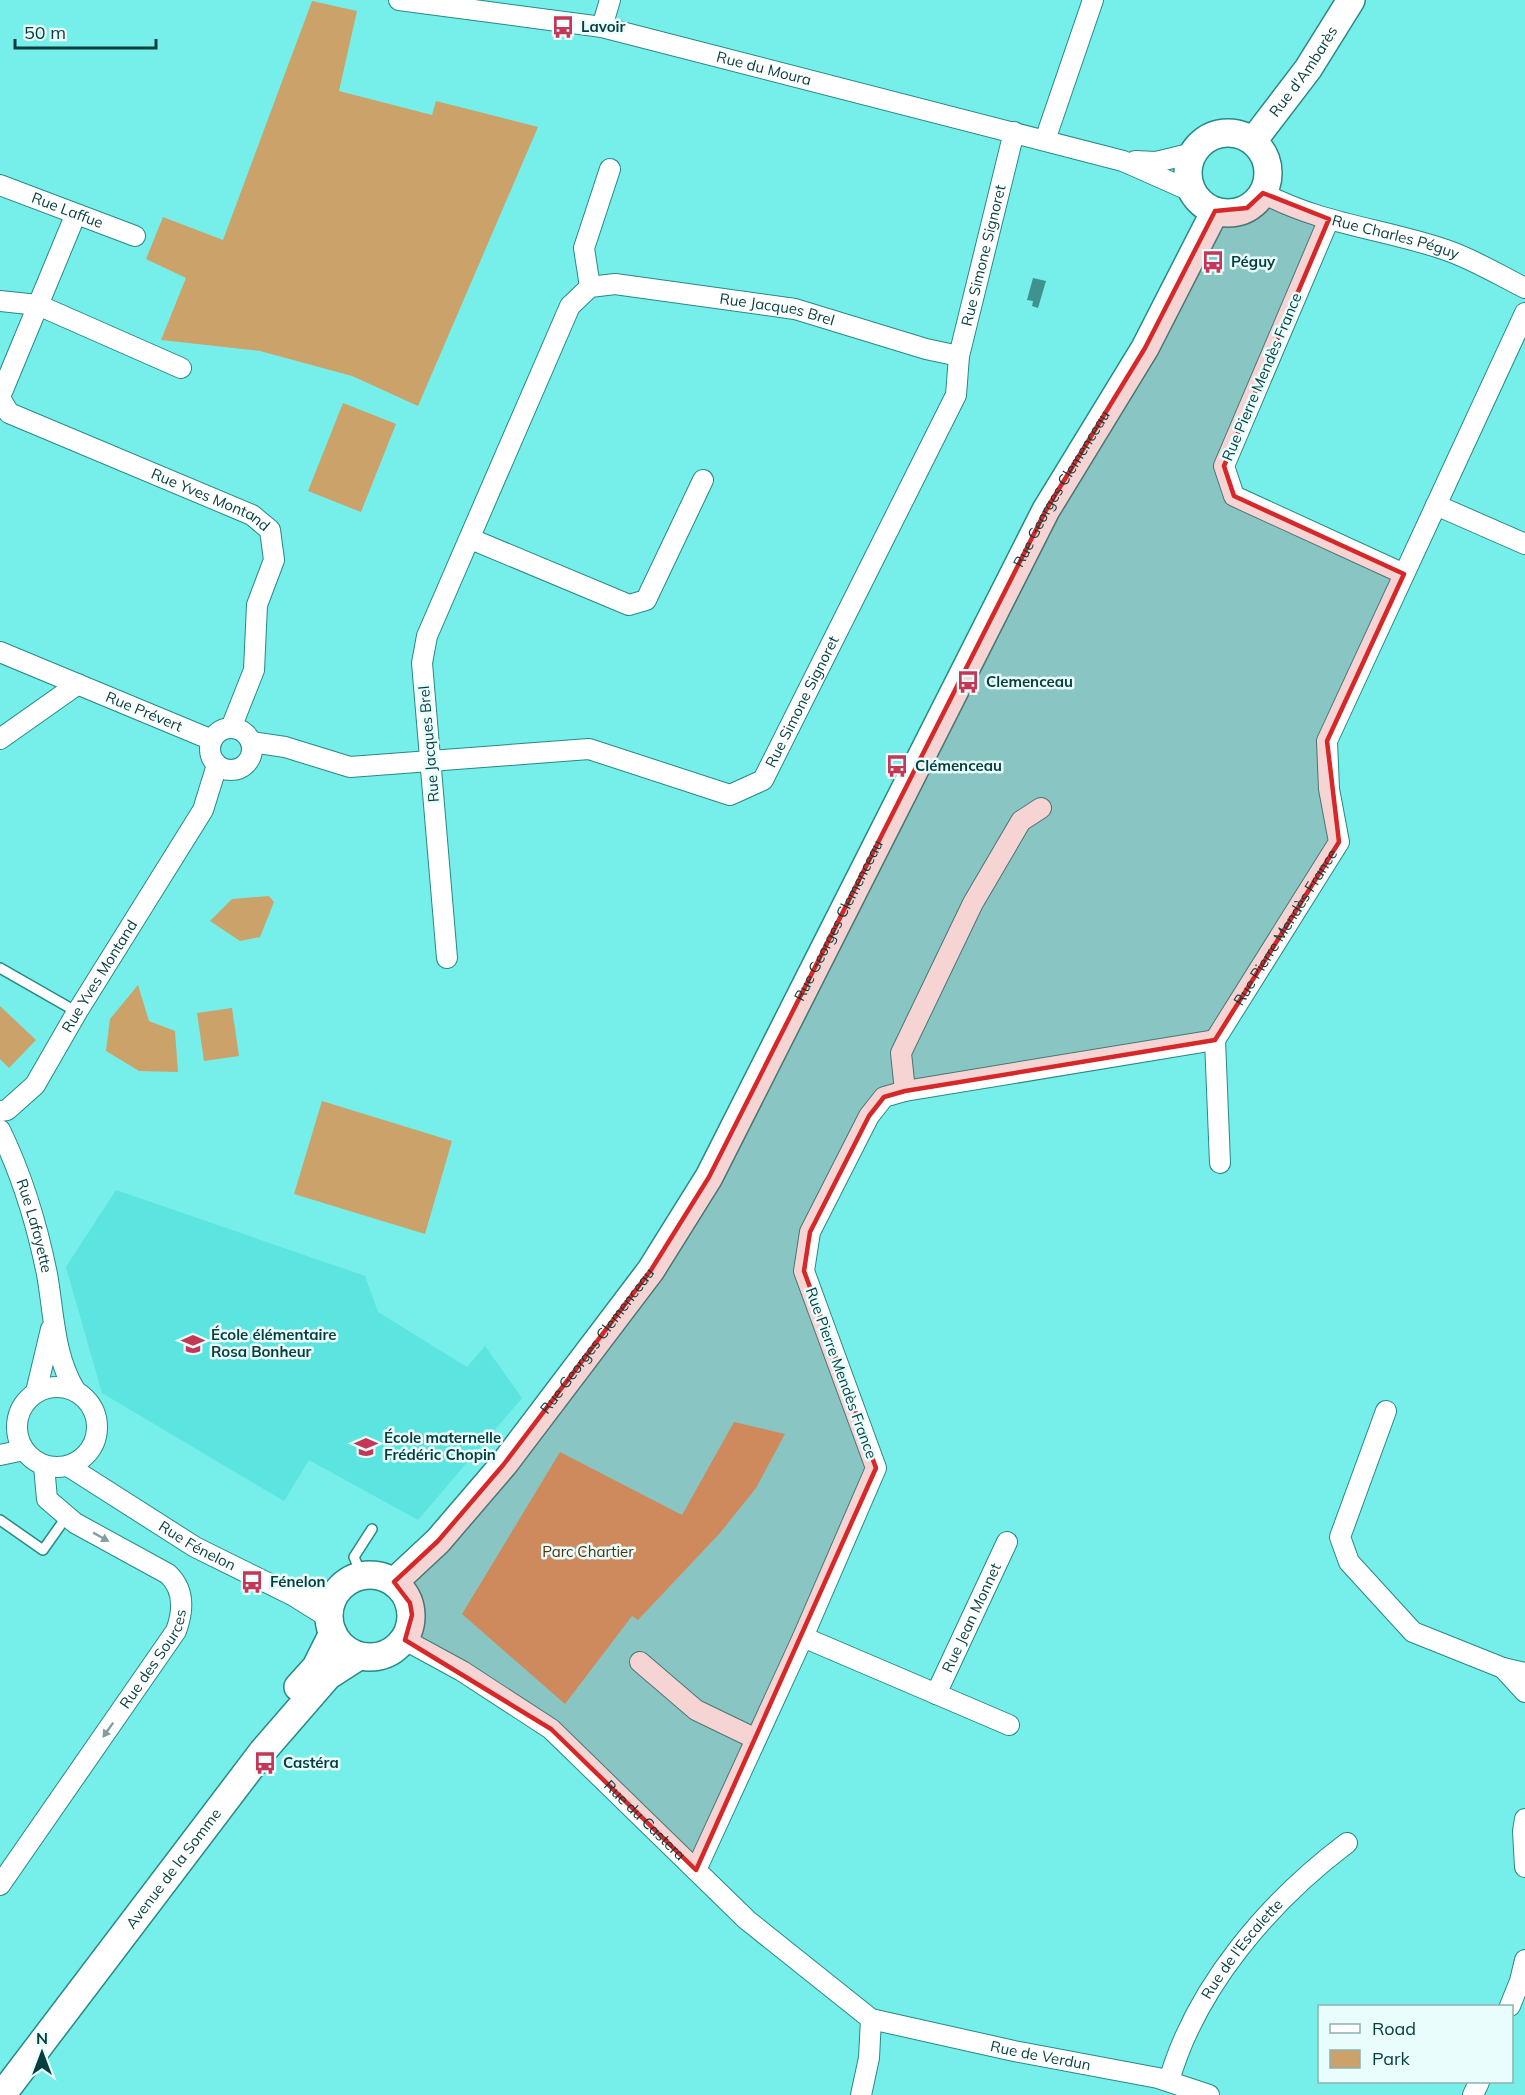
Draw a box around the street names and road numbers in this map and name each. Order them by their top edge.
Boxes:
street label: Rue d'Ambarès [1265,22,1341,121]
street label: Rue du Moura [715,47,814,89]
street label: Rue Simone Signoret [957,183,1010,328]
street label: Rue Laffue [29,188,106,232]
street label: Rue Charles Péguy [1330,210,1462,263]
street label: Rue Jacques Brel [718,289,837,330]
street label: Rue Pierre Mendès France [1217,290,1306,464]
street label: Rue Georges Clemenceau [1009,407,1114,570]
street label: Rue Yves Montand [148,464,274,535]
street label: Rue Simone Signoret [761,633,843,771]
street label: Rue Jacques Brel [414,685,443,803]
street label: Rue Prévert [103,687,185,736]
street label: Rue Georges Clemenceau [790,836,887,1004]
street label: Rue Pierre Mendès France [1229,845,1341,1009]
street label: Rue Yves Montand [57,916,141,1036]
street label: Rue Lafayette [12,1176,57,1274]
street label: Rue Georges Clemenceau [536,1264,658,1417]
street label: Rue Pierre Mendès France [802,1285,881,1461]
street label: Rue Fénelon [155,1516,239,1575]
street label: Rue Jean Monnet [937,1560,1005,1675]
street label: Rue des Sources [115,1608,190,1712]
street label: Rue du Castera [600,1776,690,1864]
street label: Avenue de la Somme [121,1804,225,1932]
street label: Rue de l'Escalette [1197,1895,1286,2002]
street label: Rue de Verdun [989,2036,1092,2074]

